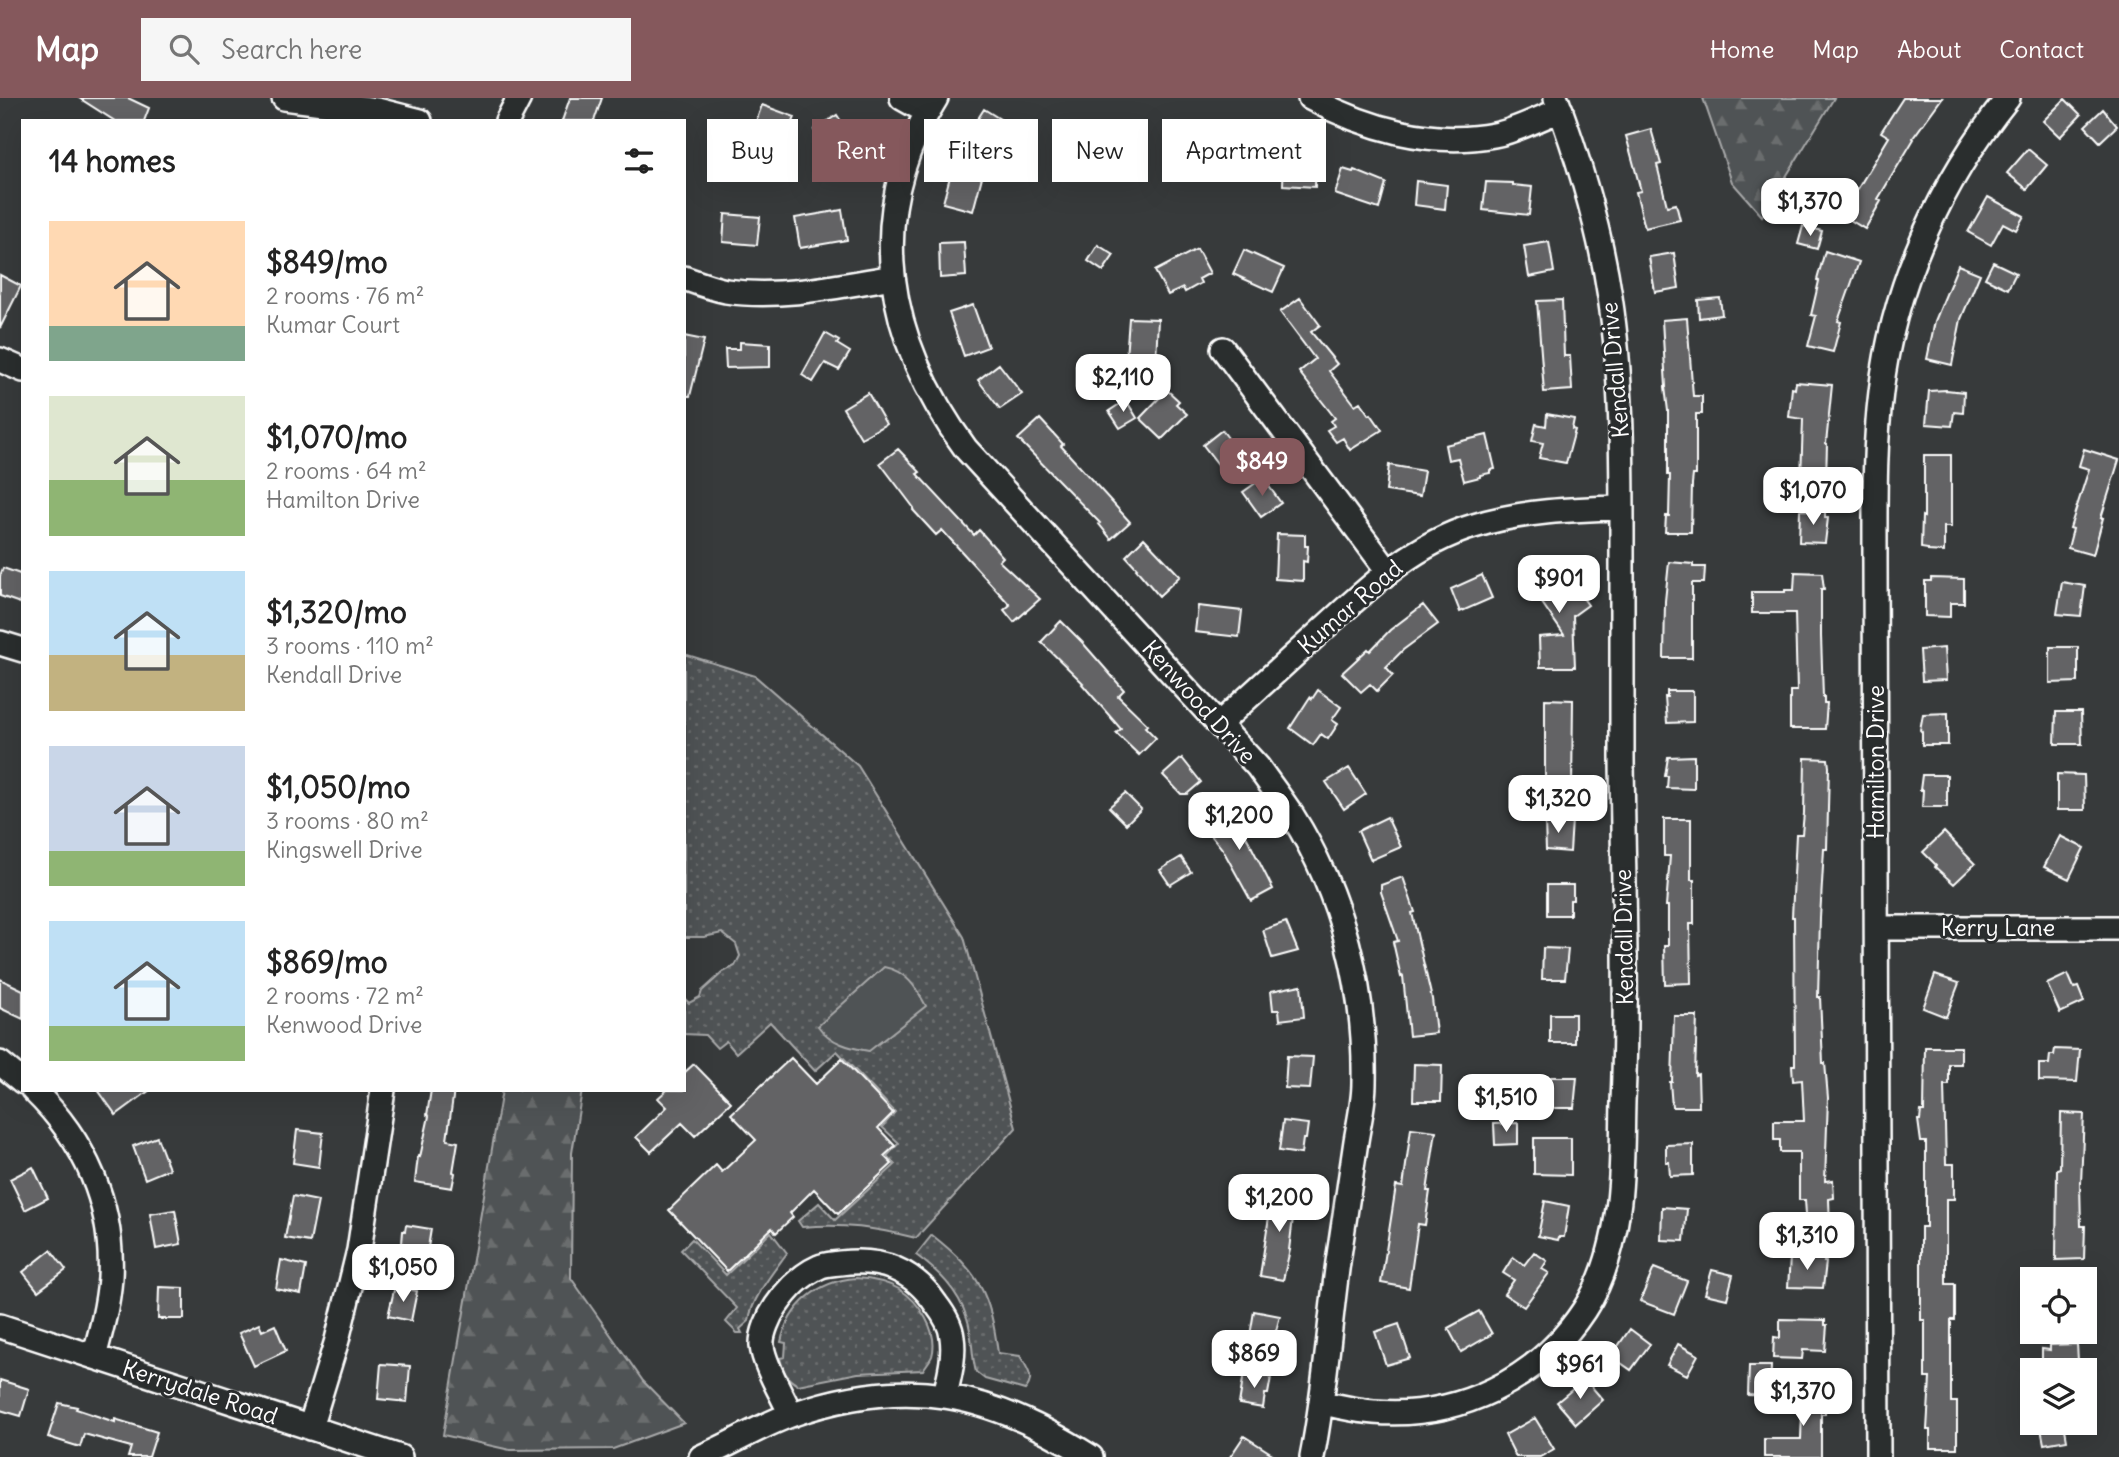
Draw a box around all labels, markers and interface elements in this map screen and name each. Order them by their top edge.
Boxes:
search box [141,18,631,81]
text: Map [35,28,99,70]
icon: search [165,30,203,68]
text: Search here [221,33,362,66]
text: Home [1710,34,1774,64]
text: Map [1812,34,1859,64]
text: About [1897,34,1961,64]
text: Contact [1999,34,2084,64]
chip: Buy [707,119,798,182]
chip: Rent [812,119,910,182]
chip: Filters [924,119,1038,182]
chip: New [1052,119,1148,182]
chip: Apartment [1162,119,1326,182]
text: 14 homes [49,142,176,180]
icon: filters [620,142,658,180]
pin: $1,370 [1753,178,1867,238]
text: $1,370 [1777,186,1843,215]
text: $849/mo [266,243,388,281]
icon: home [105,249,189,333]
text: 2 rooms · 76 m² [266,281,424,310]
street label: Kendall Drive [1594,301,1635,439]
text: Kumar Court [266,310,400,339]
pin: $2,110 [1066,354,1180,414]
text: $2,110 [1092,362,1154,391]
text: $1,070/mo [266,418,407,456]
icon: home [105,424,189,508]
pin: $849 [1221,438,1303,498]
text: $849 [1236,446,1288,475]
text: 2 rooms · 64 m² [266,456,427,485]
pin: $1,070 [1756,468,1870,527]
text: $1,070 [1779,475,1847,504]
text: Hamilton Drive [266,485,420,514]
street label: Kumar Road [1291,553,1408,660]
pin: $901 [1518,556,1600,615]
text: $901 [1534,563,1584,592]
text: $1,320/mo [266,593,407,631]
icon: home [105,599,189,683]
text: 3 rooms · 110 m² [266,631,434,660]
street label: Kenwood Drive [1136,634,1263,770]
text: Kendall Drive [266,660,402,689]
street label: Hamilton Drive [1861,685,1890,839]
text: $1,050/mo [266,768,410,806]
icon: home [105,774,189,858]
pin: $1,320 [1501,776,1615,835]
text: $1,320 [1524,783,1592,812]
pin: $1,200 [1182,792,1296,852]
text: $1,200 [1204,800,1274,829]
text: 3 rooms · 80 m² [266,806,429,835]
text: Kingswell Drive [266,835,423,864]
street label: Kendall Drive [1608,869,1639,1005]
street label: Kerry Lane [1941,913,2055,942]
text: $869/mo [266,943,388,981]
icon: home [105,949,189,1033]
text: 2 rooms · 72 m² [266,981,424,1010]
text: Kenwood Drive [266,1010,423,1039]
pin: $1,510 [1449,1074,1563,1134]
text: $1,510 [1474,1082,1538,1111]
pin: $1,200 [1222,1174,1336,1234]
text: $1,200 [1244,1182,1314,1211]
pin: $1,310 [1750,1212,1864,1272]
text: $1,310 [1775,1220,1839,1249]
pin: $1,050 [346,1244,460,1304]
text: $1,050 [368,1252,438,1281]
map controls [2020,1267,2097,1435]
button: locate [2020,1267,2097,1344]
pin: $869 [1213,1330,1295,1390]
text: $869 [1228,1338,1280,1367]
pin: $961 [1539,1342,1621,1401]
text: $961 [1556,1349,1604,1378]
street label: Kerrydale Road [119,1353,281,1430]
button: layers [2020,1358,2097,1435]
pin: $1,370 [1746,1368,1860,1428]
text: $1,370 [1770,1376,1836,1405]

